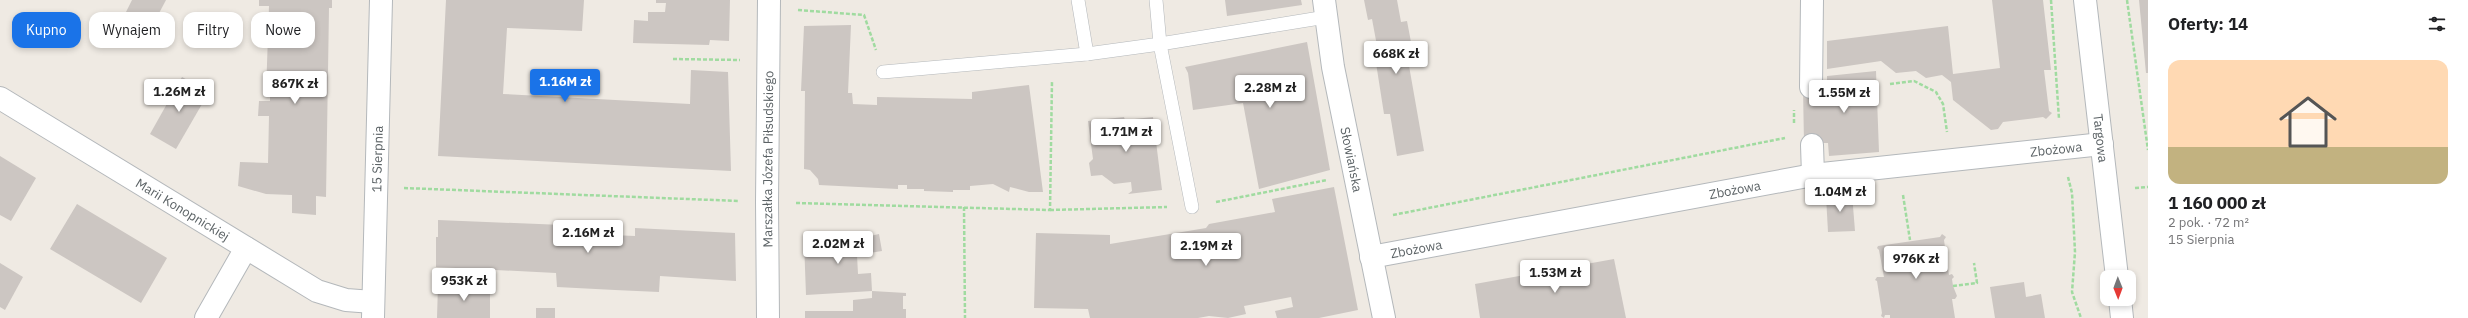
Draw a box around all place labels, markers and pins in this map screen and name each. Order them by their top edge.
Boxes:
pin: 668K zł [1359,41,1433,75]
pin: 1.16M zł [524,69,606,103]
pin: 867K zł [258,71,332,105]
pin: 2.28M zł [1229,75,1311,109]
pin: 1.26M zł [138,79,220,113]
pin: 1.55M zł [1803,80,1885,114]
pin: 1.71M zł [1085,119,1167,153]
pin: 1.04M zł [1799,179,1881,213]
pin: 2.16M zł [547,220,629,254]
pin: 2.02M zł [797,231,879,265]
pin: 2.19M zł [1165,233,1247,267]
pin: 976K zł [1879,246,1953,280]
pin: 1.53M zł [1514,260,1596,294]
pin: 953K zł [427,268,501,302]

